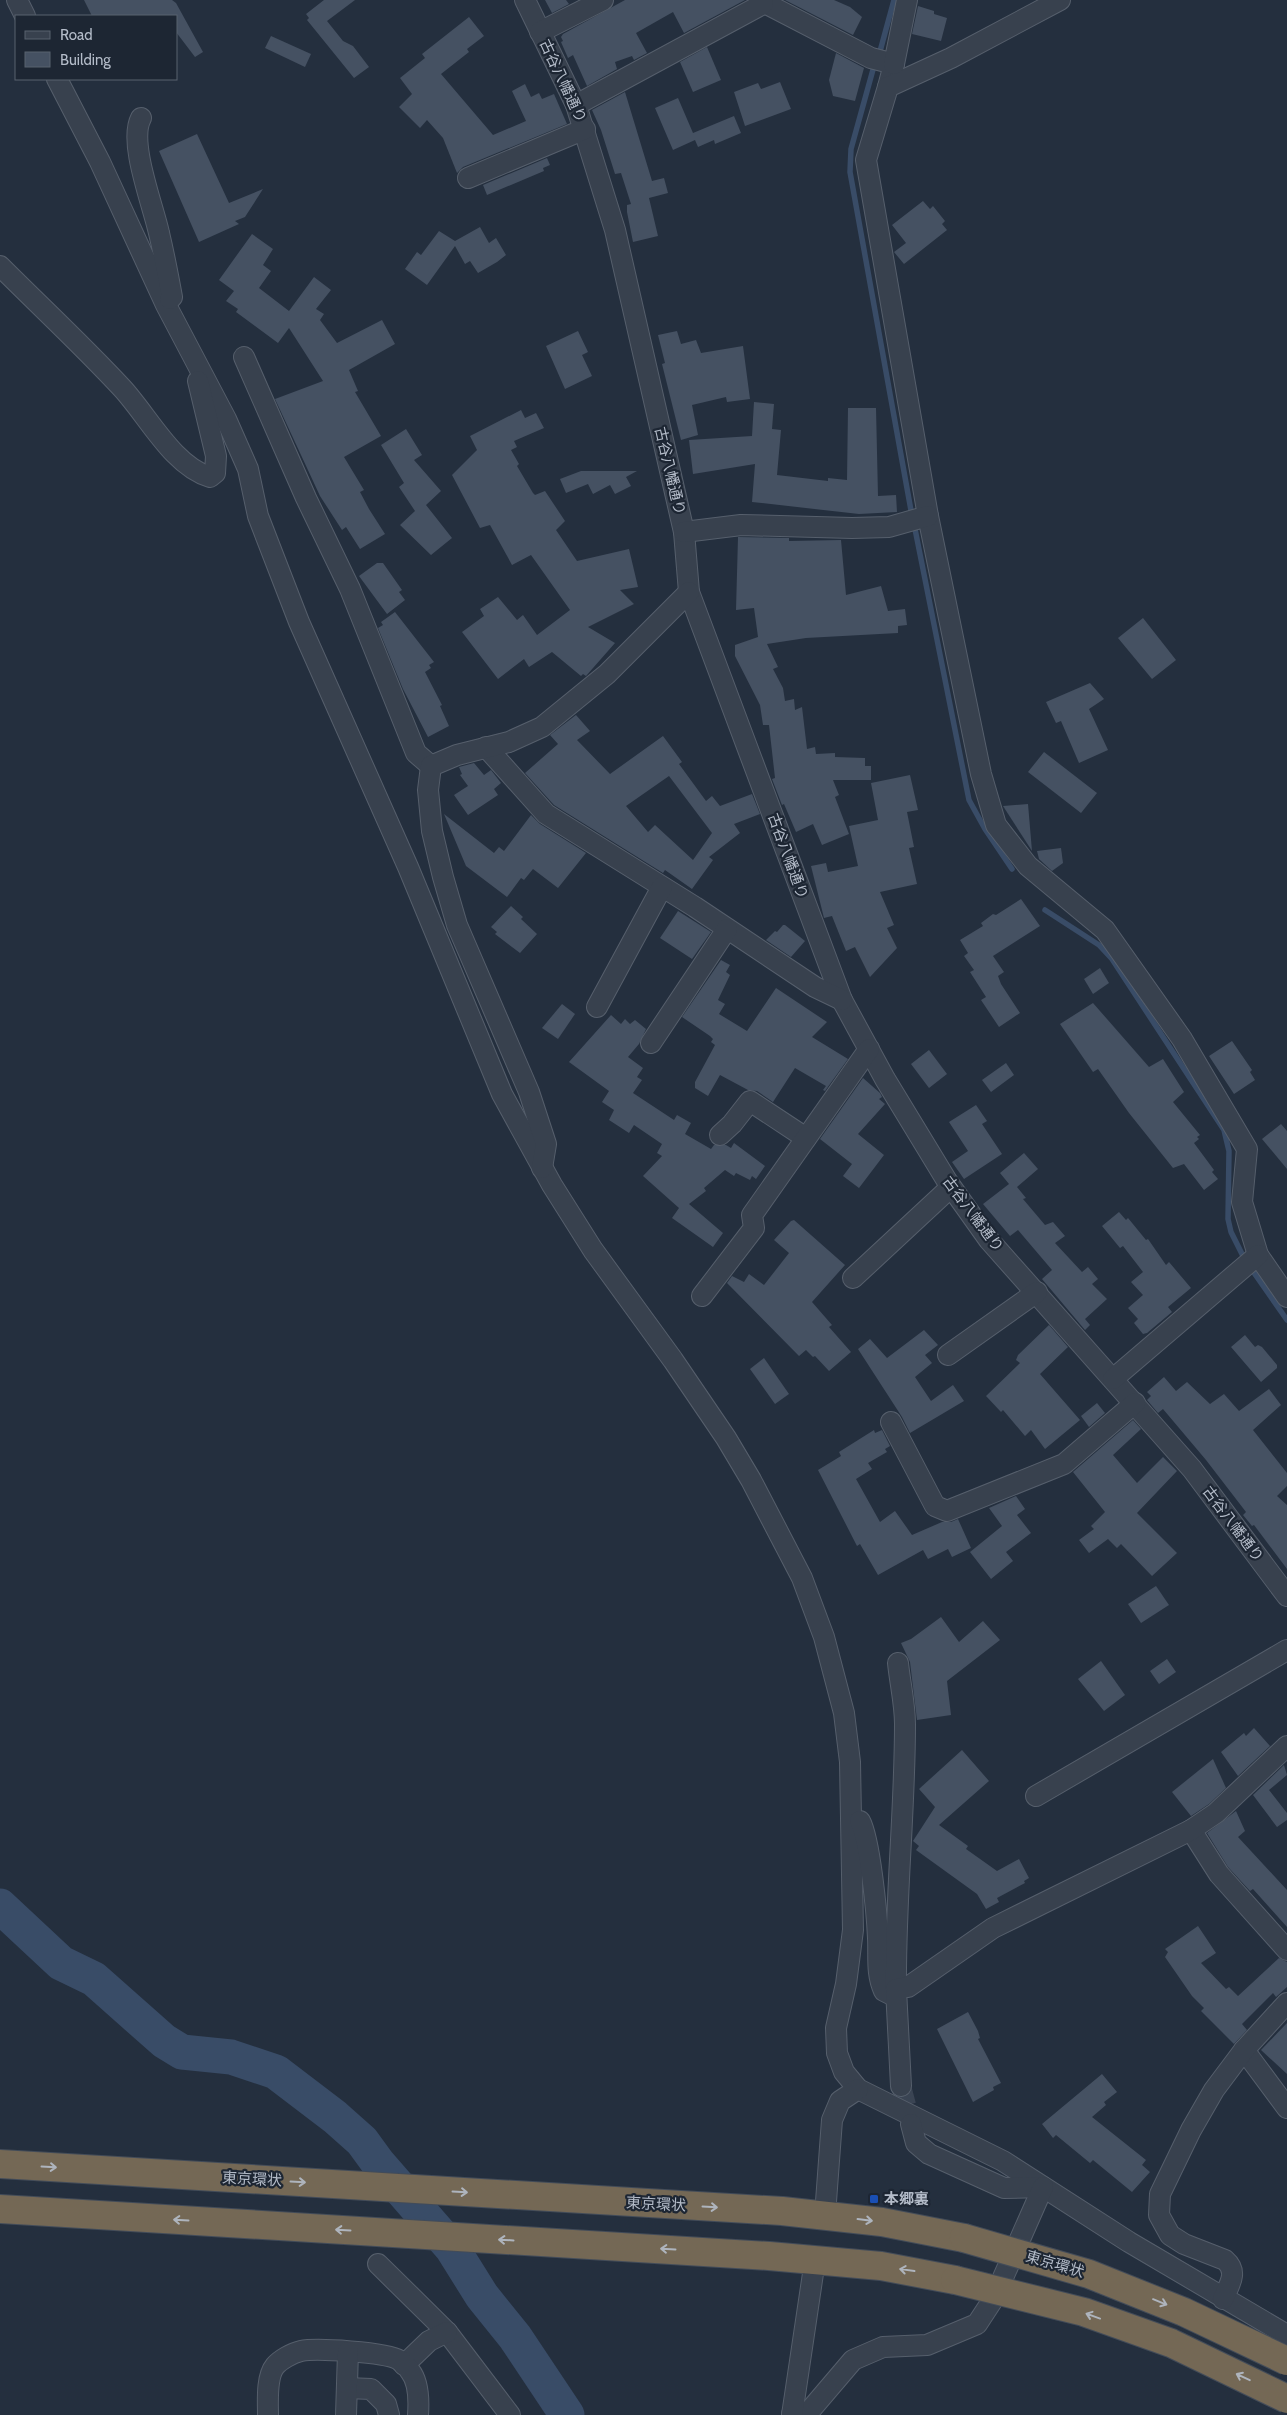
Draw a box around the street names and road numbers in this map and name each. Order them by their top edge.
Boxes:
street label: 古谷八幡通り [536,36,590,126]
street label: 古谷八幡通り [651,425,689,517]
street label: 古谷八幡通り [764,811,812,901]
street label: 古谷八幡通り [939,1173,1007,1255]
street label: 古谷八幡通り [1199,1483,1267,1565]
street label: 東京環状 [222,2168,282,2190]
street label: 東京環状 [626,2193,686,2215]
street label: 東京環状 [1024,2247,1086,2281]

